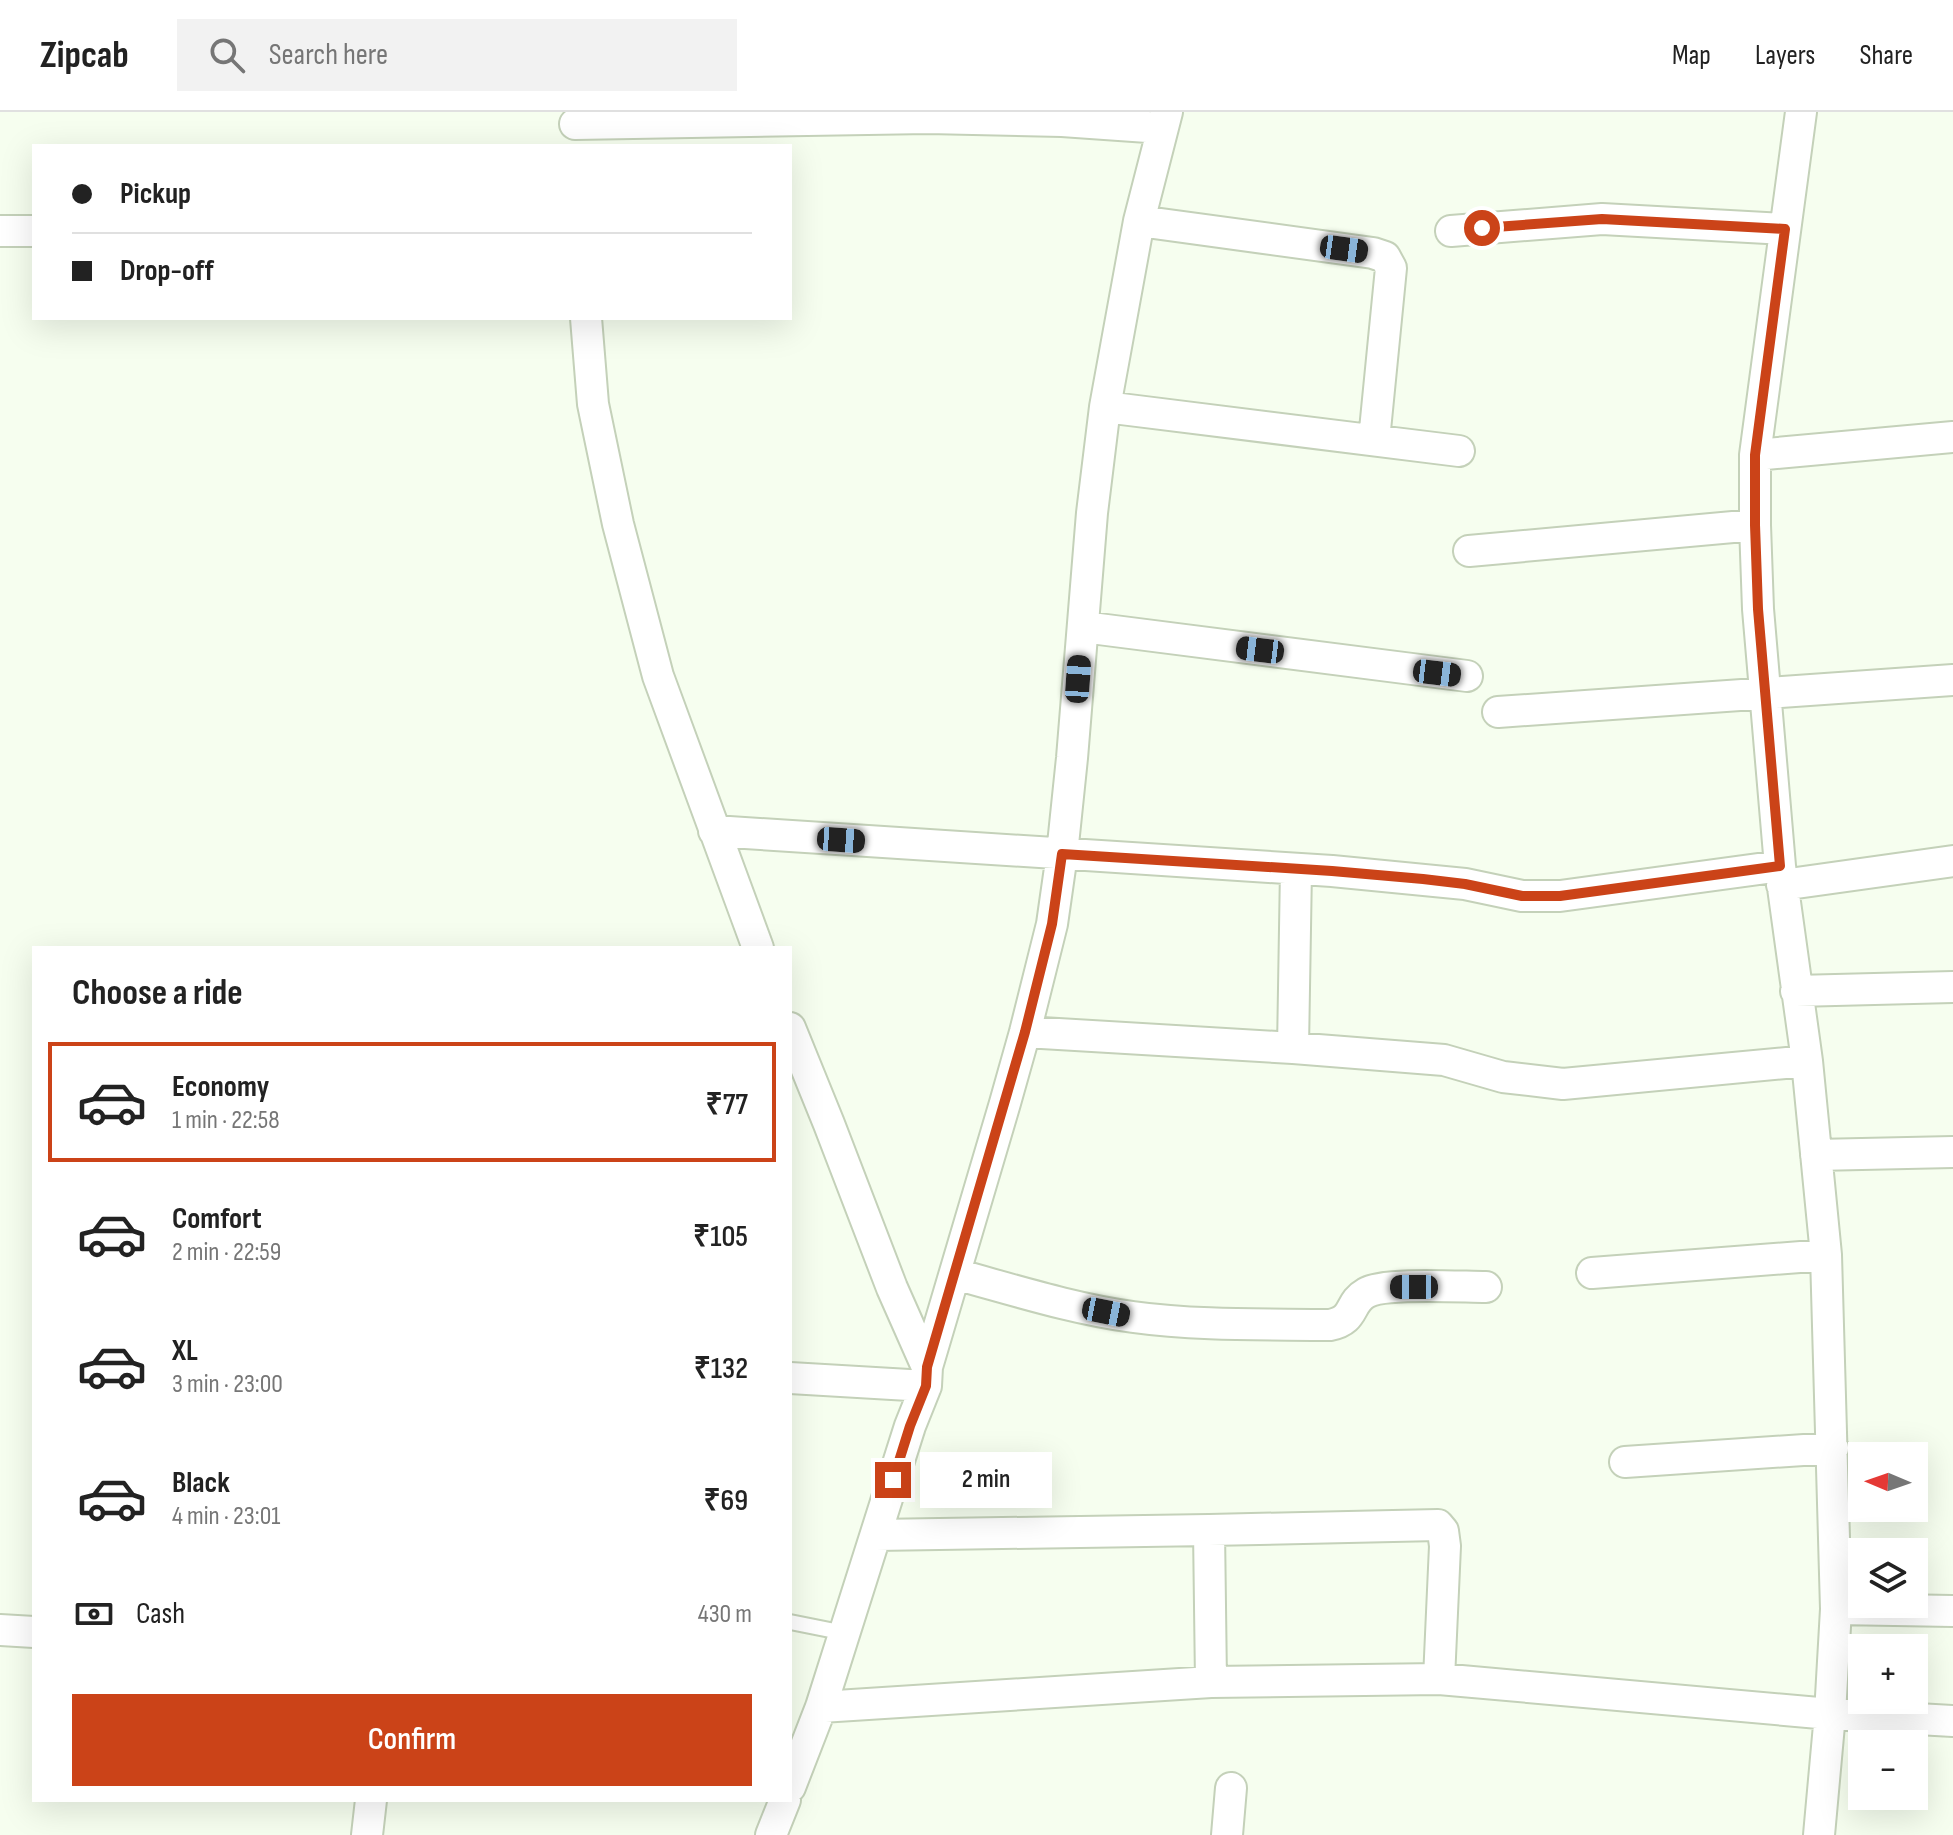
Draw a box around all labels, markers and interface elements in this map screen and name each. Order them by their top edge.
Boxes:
search box [177,19,737,91]
text: Zipcab [40,33,129,78]
icon: search [205,33,249,77]
text: Search here [269,37,388,73]
text: Map [1672,39,1711,72]
text: Layers [1755,39,1815,72]
text: Share [1859,39,1913,72]
text: Pickup [120,176,191,212]
route start [1464,210,1500,246]
car [1319,234,1369,264]
text: Drop-off [120,253,214,289]
car [1235,635,1285,665]
car [1064,654,1092,704]
car [1412,658,1462,688]
car [816,826,866,854]
text: Choose a ride [72,972,243,1015]
icon: car [76,1066,148,1138]
text: Economy [172,1069,269,1105]
text: ₹77 [705,1087,748,1123]
text: 1 min · 22:58 [172,1105,280,1136]
icon: car [76,1198,148,1270]
text: Comfort [172,1201,262,1237]
text: ₹105 [693,1219,748,1255]
text: 2 min · 22:59 [172,1237,281,1268]
car [1390,1275,1438,1299]
car [1080,1296,1132,1328]
icon: car [76,1330,148,1402]
text: XL [172,1333,198,1369]
text: ₹132 [694,1351,748,1387]
text: 3 min · 23:00 [172,1369,283,1400]
north arrow [1848,1442,1928,1522]
map controls [1848,1442,1928,1810]
callout: 2 min [921,1452,1053,1508]
icon: car [76,1462,148,1534]
route end [875,1462,911,1498]
text: 2 min [962,1464,1010,1495]
text: Black [172,1465,230,1501]
text: ₹69 [703,1483,748,1519]
text: 4 min · 23:01 [172,1501,280,1532]
button: layers [1848,1538,1928,1618]
icon: cash [72,1592,116,1636]
text: Cash [136,1596,185,1632]
text: 430 m [698,1599,752,1630]
button: + [1848,1634,1928,1714]
button: Confirm [72,1694,752,1786]
button: − [1848,1730,1928,1810]

